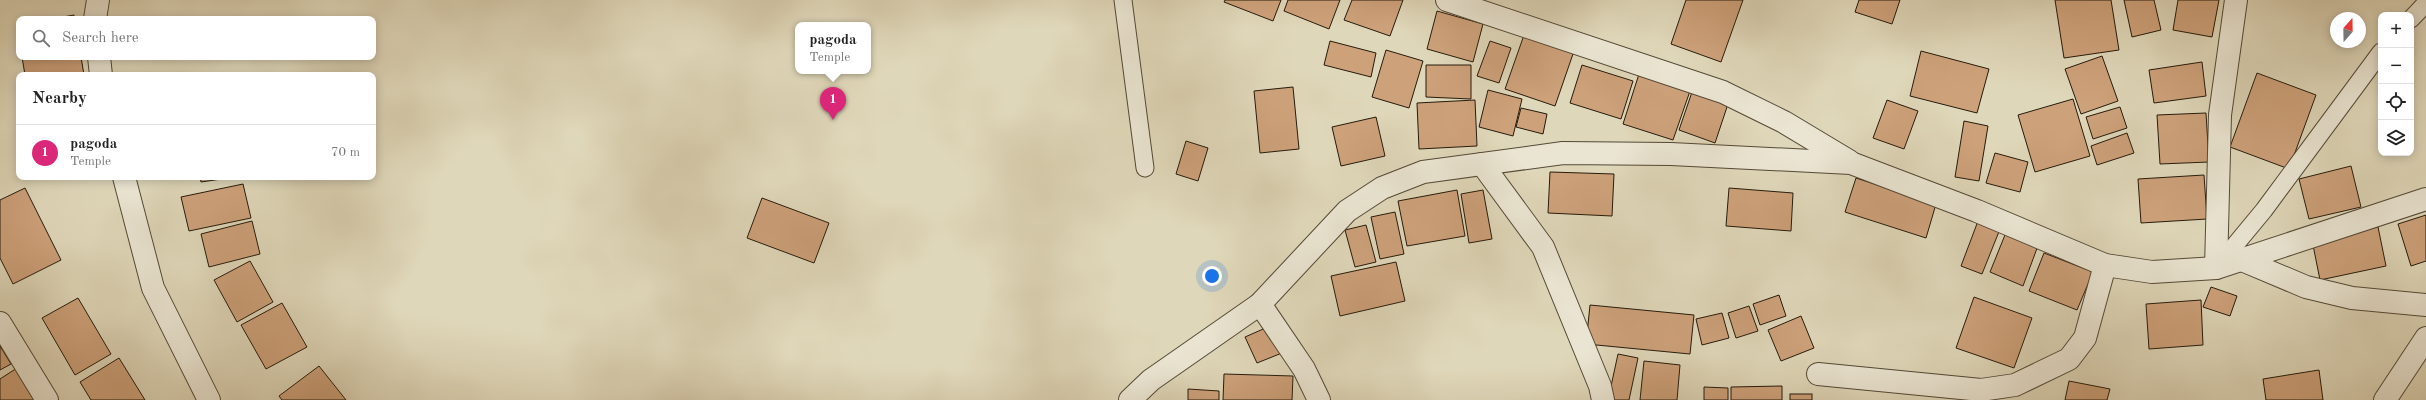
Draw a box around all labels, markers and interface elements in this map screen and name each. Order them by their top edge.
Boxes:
north arrow [2330,12,2366,48]
map controls [2378,12,2414,156]
button: + [2378,12,2414,48]
search box [16,16,376,60]
popup [795,22,871,74]
icon: search [30,27,52,49]
text: Search here [62,31,139,46]
text: pagoda [809,33,857,48]
button: − [2378,48,2414,84]
text: Temple [809,51,850,64]
button: locate [2378,84,2414,120]
pin: 1 [820,87,846,120]
text: Nearby [32,90,87,107]
button: layers [2378,120,2414,156]
text: pagoda [70,137,117,152]
text: 1 [41,146,49,159]
text: 70 m [331,146,360,159]
text: Temple [70,155,111,168]
your location [1202,266,1222,286]

